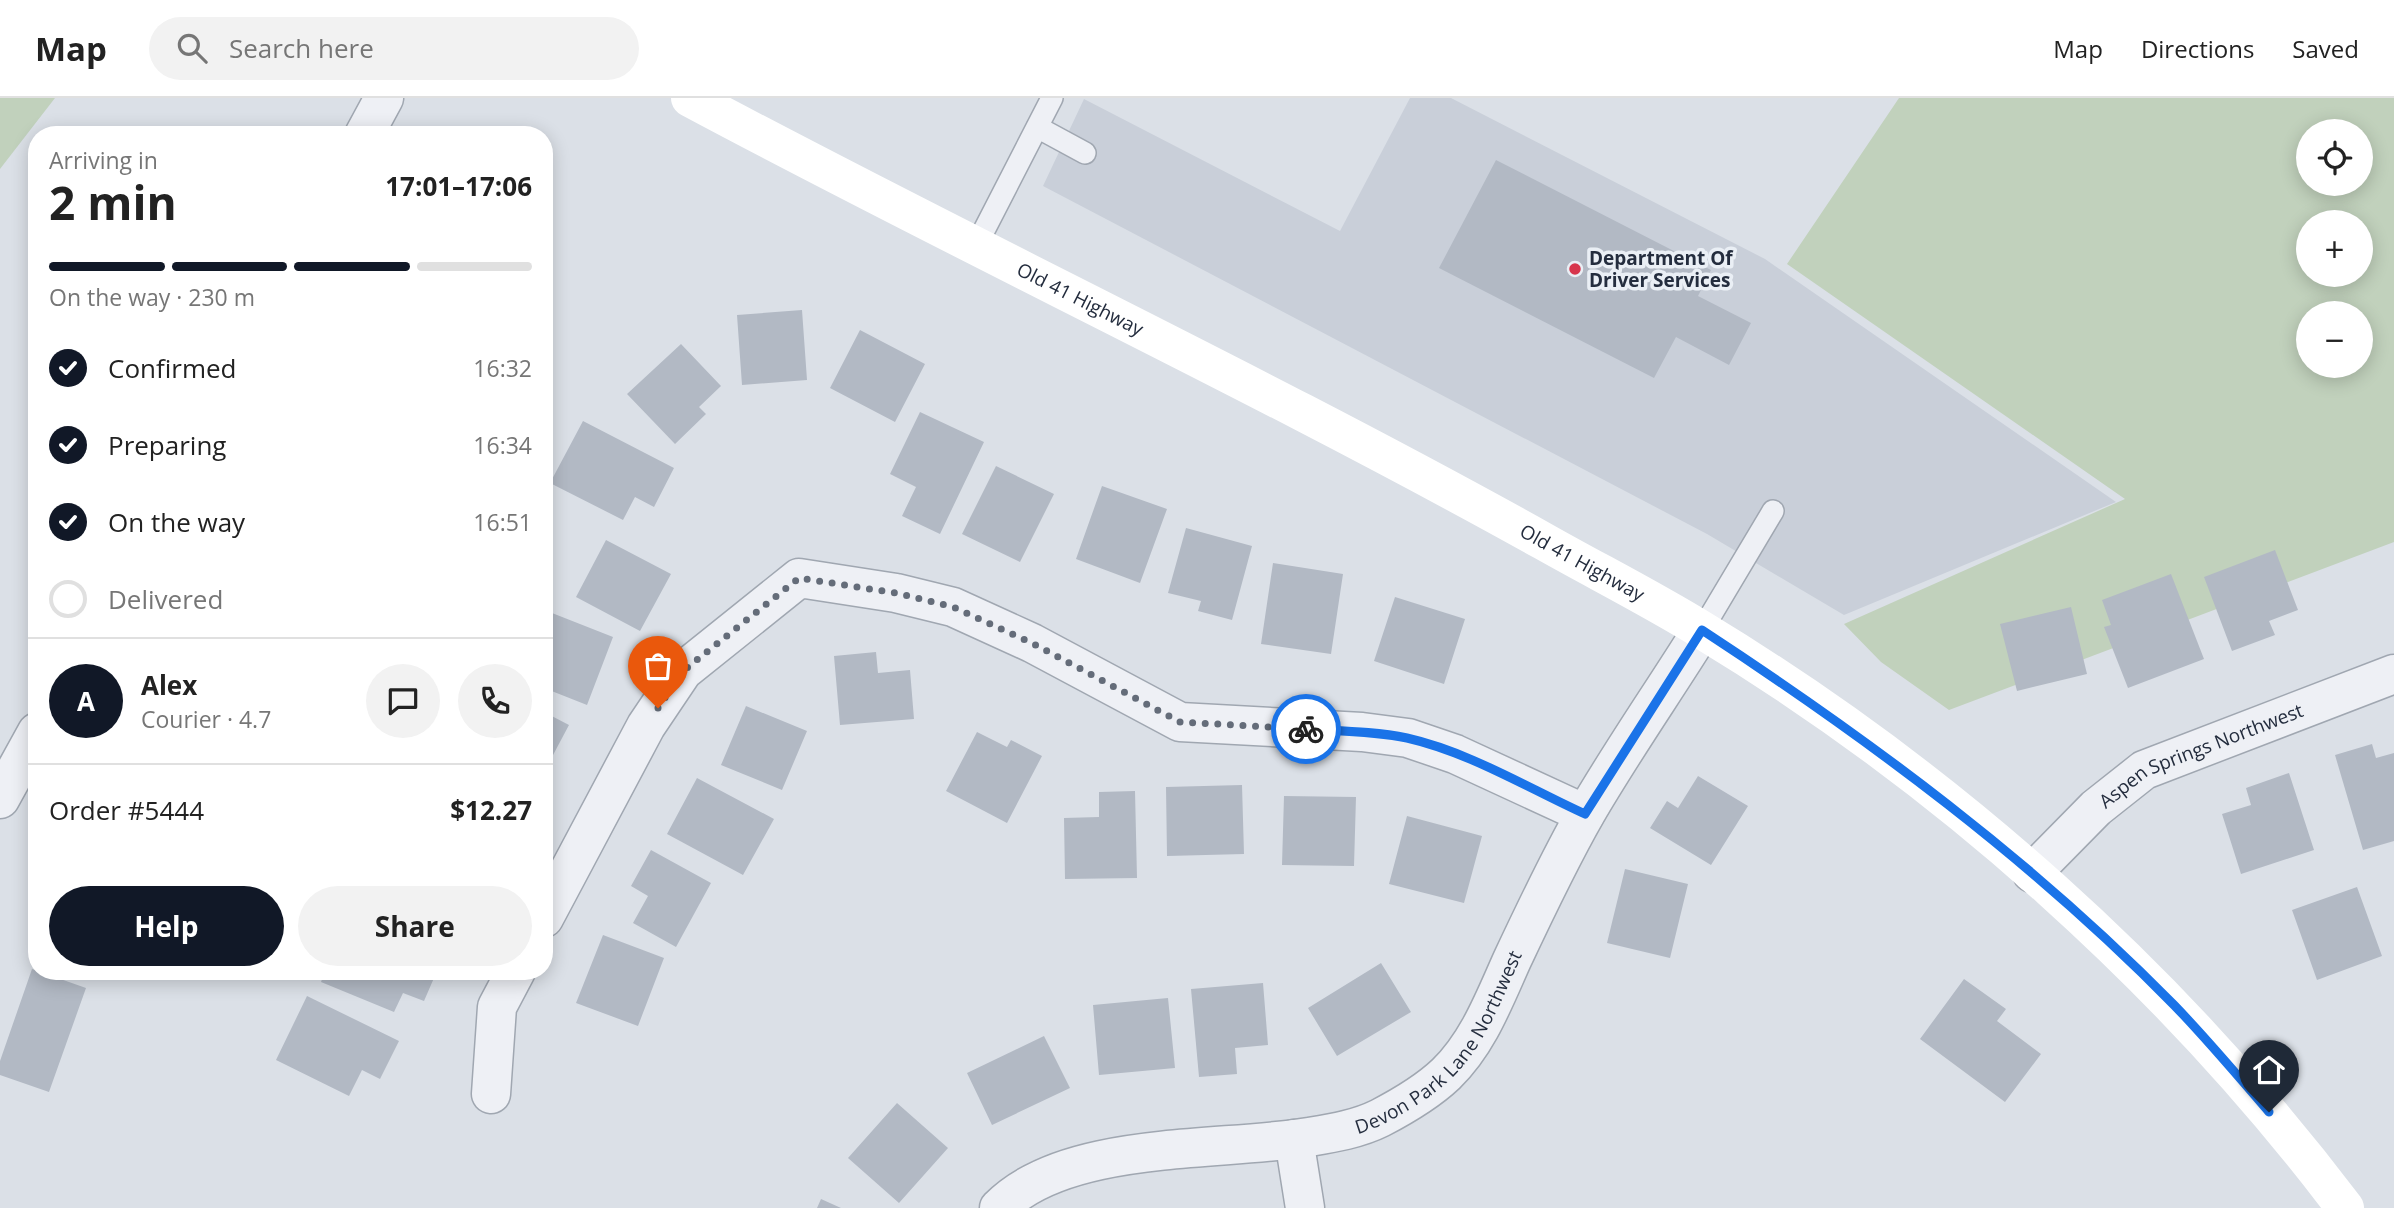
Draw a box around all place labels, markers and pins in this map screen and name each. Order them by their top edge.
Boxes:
place label: Department Of Driver Services [1589,245,1734,293]
marker: Department Of Driver Services [1567,261,1583,277]
pin [628,636,688,708]
pin [2239,1040,2299,1112]

